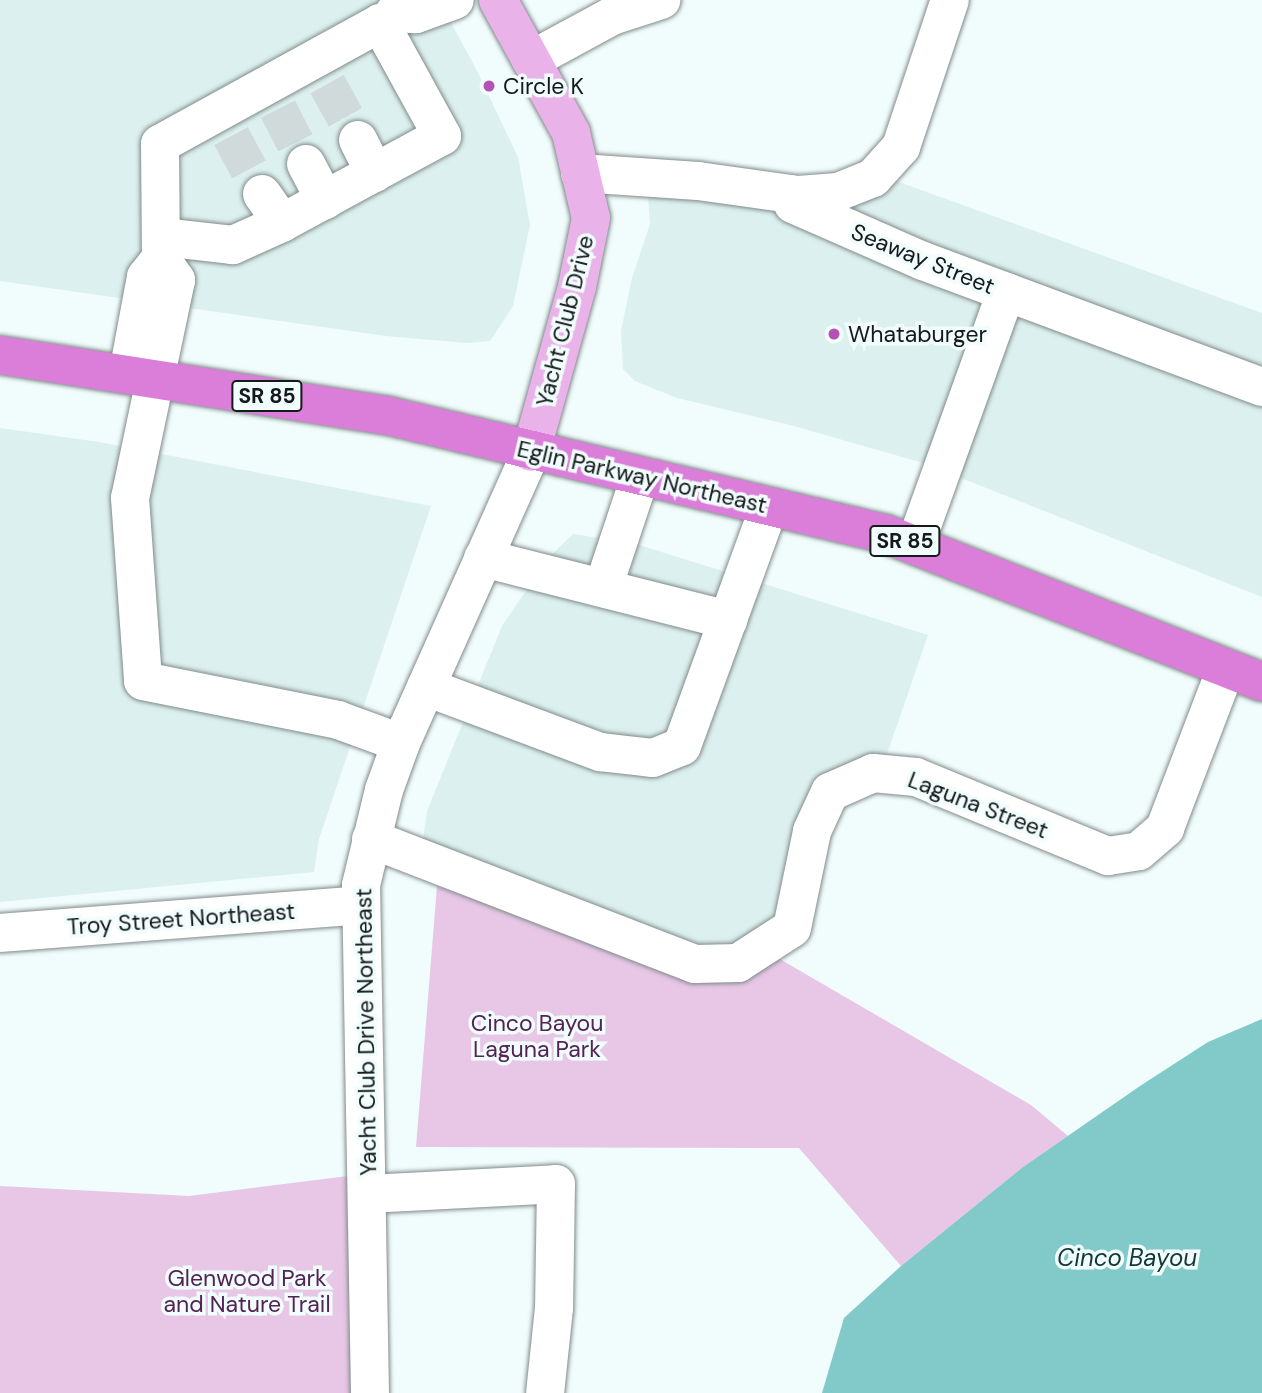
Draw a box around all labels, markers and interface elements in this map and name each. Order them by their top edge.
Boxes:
place label: Circle K [503,72,584,100]
marker: Circle K [481,78,497,94]
street label: Seaway Street [847,218,999,300]
street label: Yacht Club Drive [530,233,600,409]
place label: Whataburger [848,320,987,348]
marker: Whataburger [826,326,842,342]
road number: SR 85 [230,378,304,414]
street label: Eglin Parkway Northeast [514,435,770,519]
road number: SR 85 [868,524,942,558]
street label: Laguna Street [904,766,1052,844]
street label: Yacht Club Drive Northeast [350,888,382,1176]
street label: Troy Street Northeast [66,897,296,941]
park label: Cinco Bayou Laguna Park [471,1009,603,1063]
water label: Cinco Bayou [1057,1244,1197,1272]
park label: Glenwood Park and Nature Trail [163,1264,331,1318]

